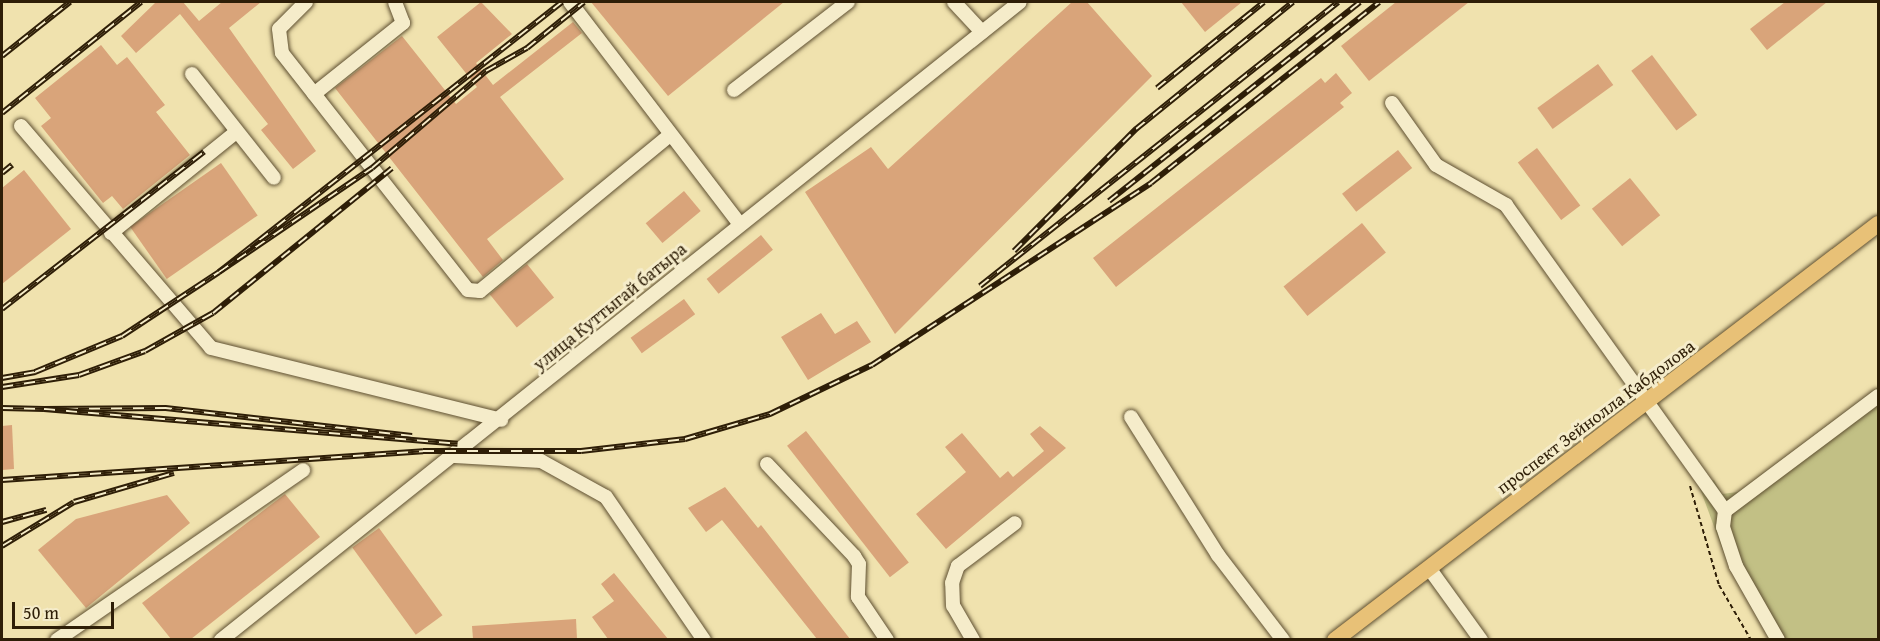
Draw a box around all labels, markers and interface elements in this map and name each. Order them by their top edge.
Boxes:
street label: улица Куттыгай батыра [529,239,691,375]
street label: проспект Зейнолла Кабдолова [1493,335,1699,499]
scale bar [15,590,117,628]
text: 50 m [23,599,59,626]

